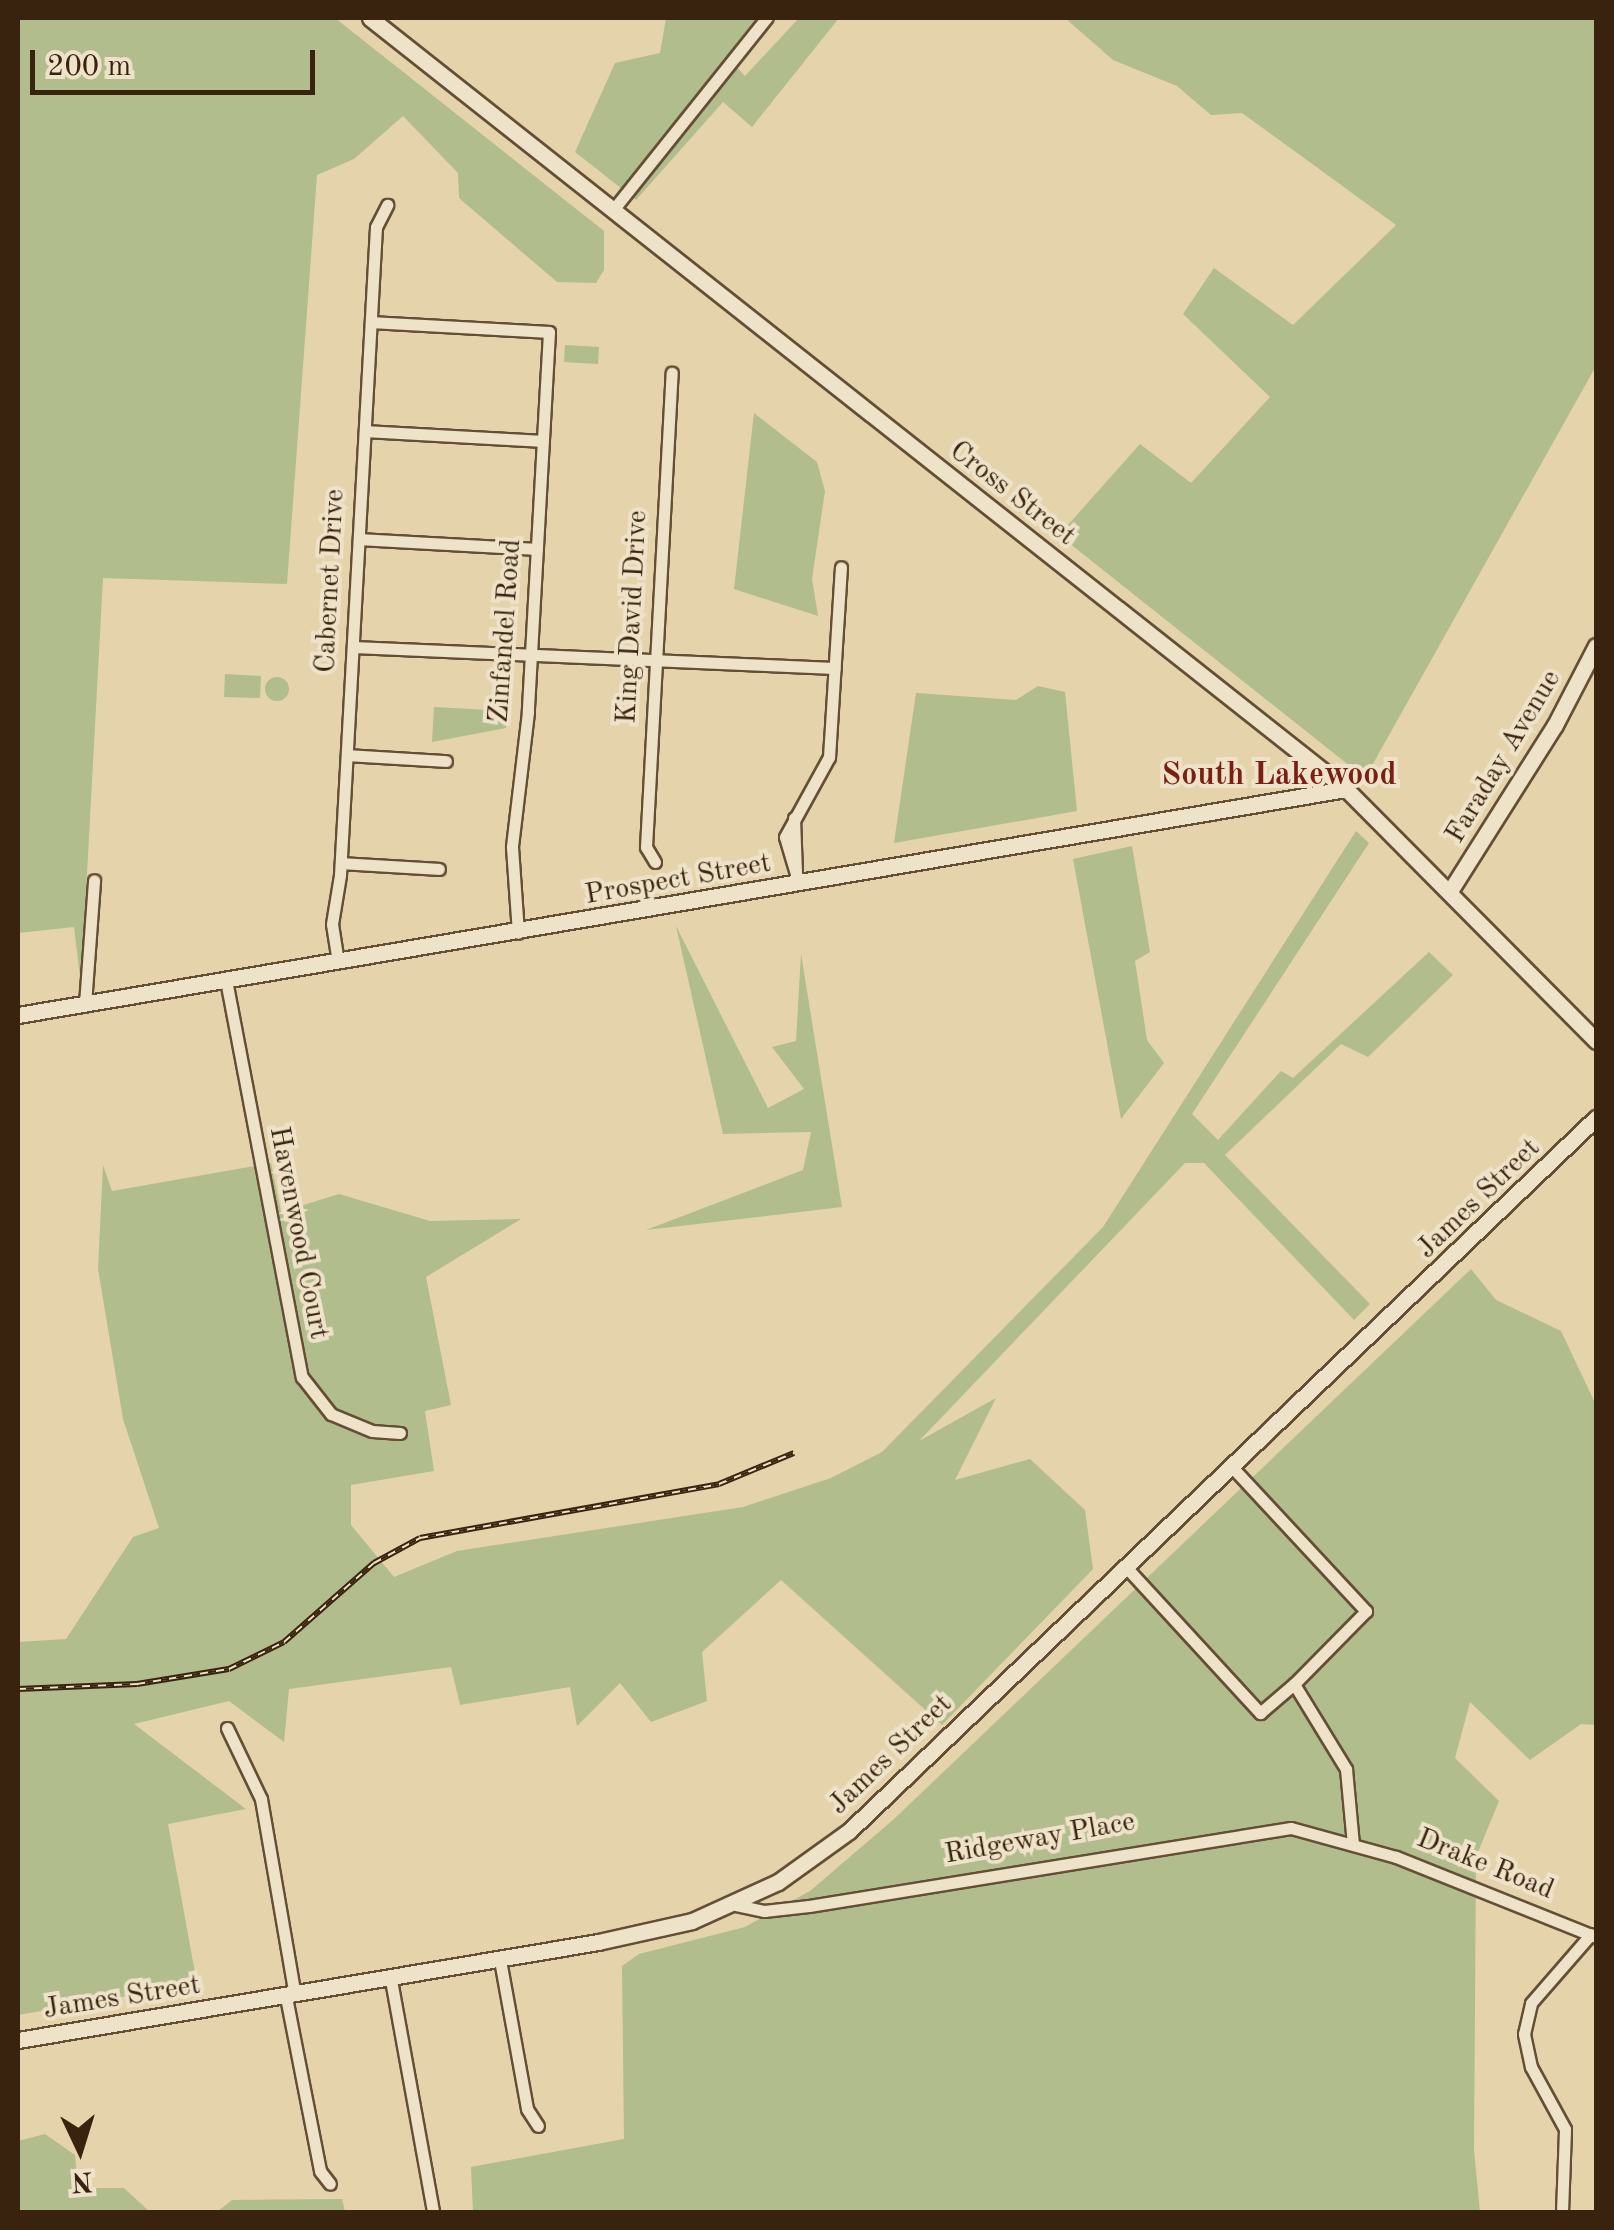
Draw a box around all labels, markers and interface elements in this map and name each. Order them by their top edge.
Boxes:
scale bar [35,30,320,92]
text: 200 m [47,52,131,82]
street label: Cross Street [942,434,1082,554]
street label: Cabernet Drive [309,488,353,674]
street label: King David Drive [611,509,655,725]
street label: Zinfandel Road [483,538,529,724]
street label: Faraday Avenue [1439,664,1569,850]
district label: South Lakewood [1161,757,1397,795]
street label: Prospect Street [583,847,773,913]
street label: Havenwood Court [261,1124,335,1342]
street label: James Street [1410,1132,1548,1266]
street label: James Street [822,1688,960,1822]
street label: Ridgeway Place [942,1806,1138,1872]
street label: Drake Road [1412,1822,1558,1908]
street label: James Street [41,1969,203,2027]
north arrow [30,2100,130,2200]
text: N [70,2165,94,2195]

